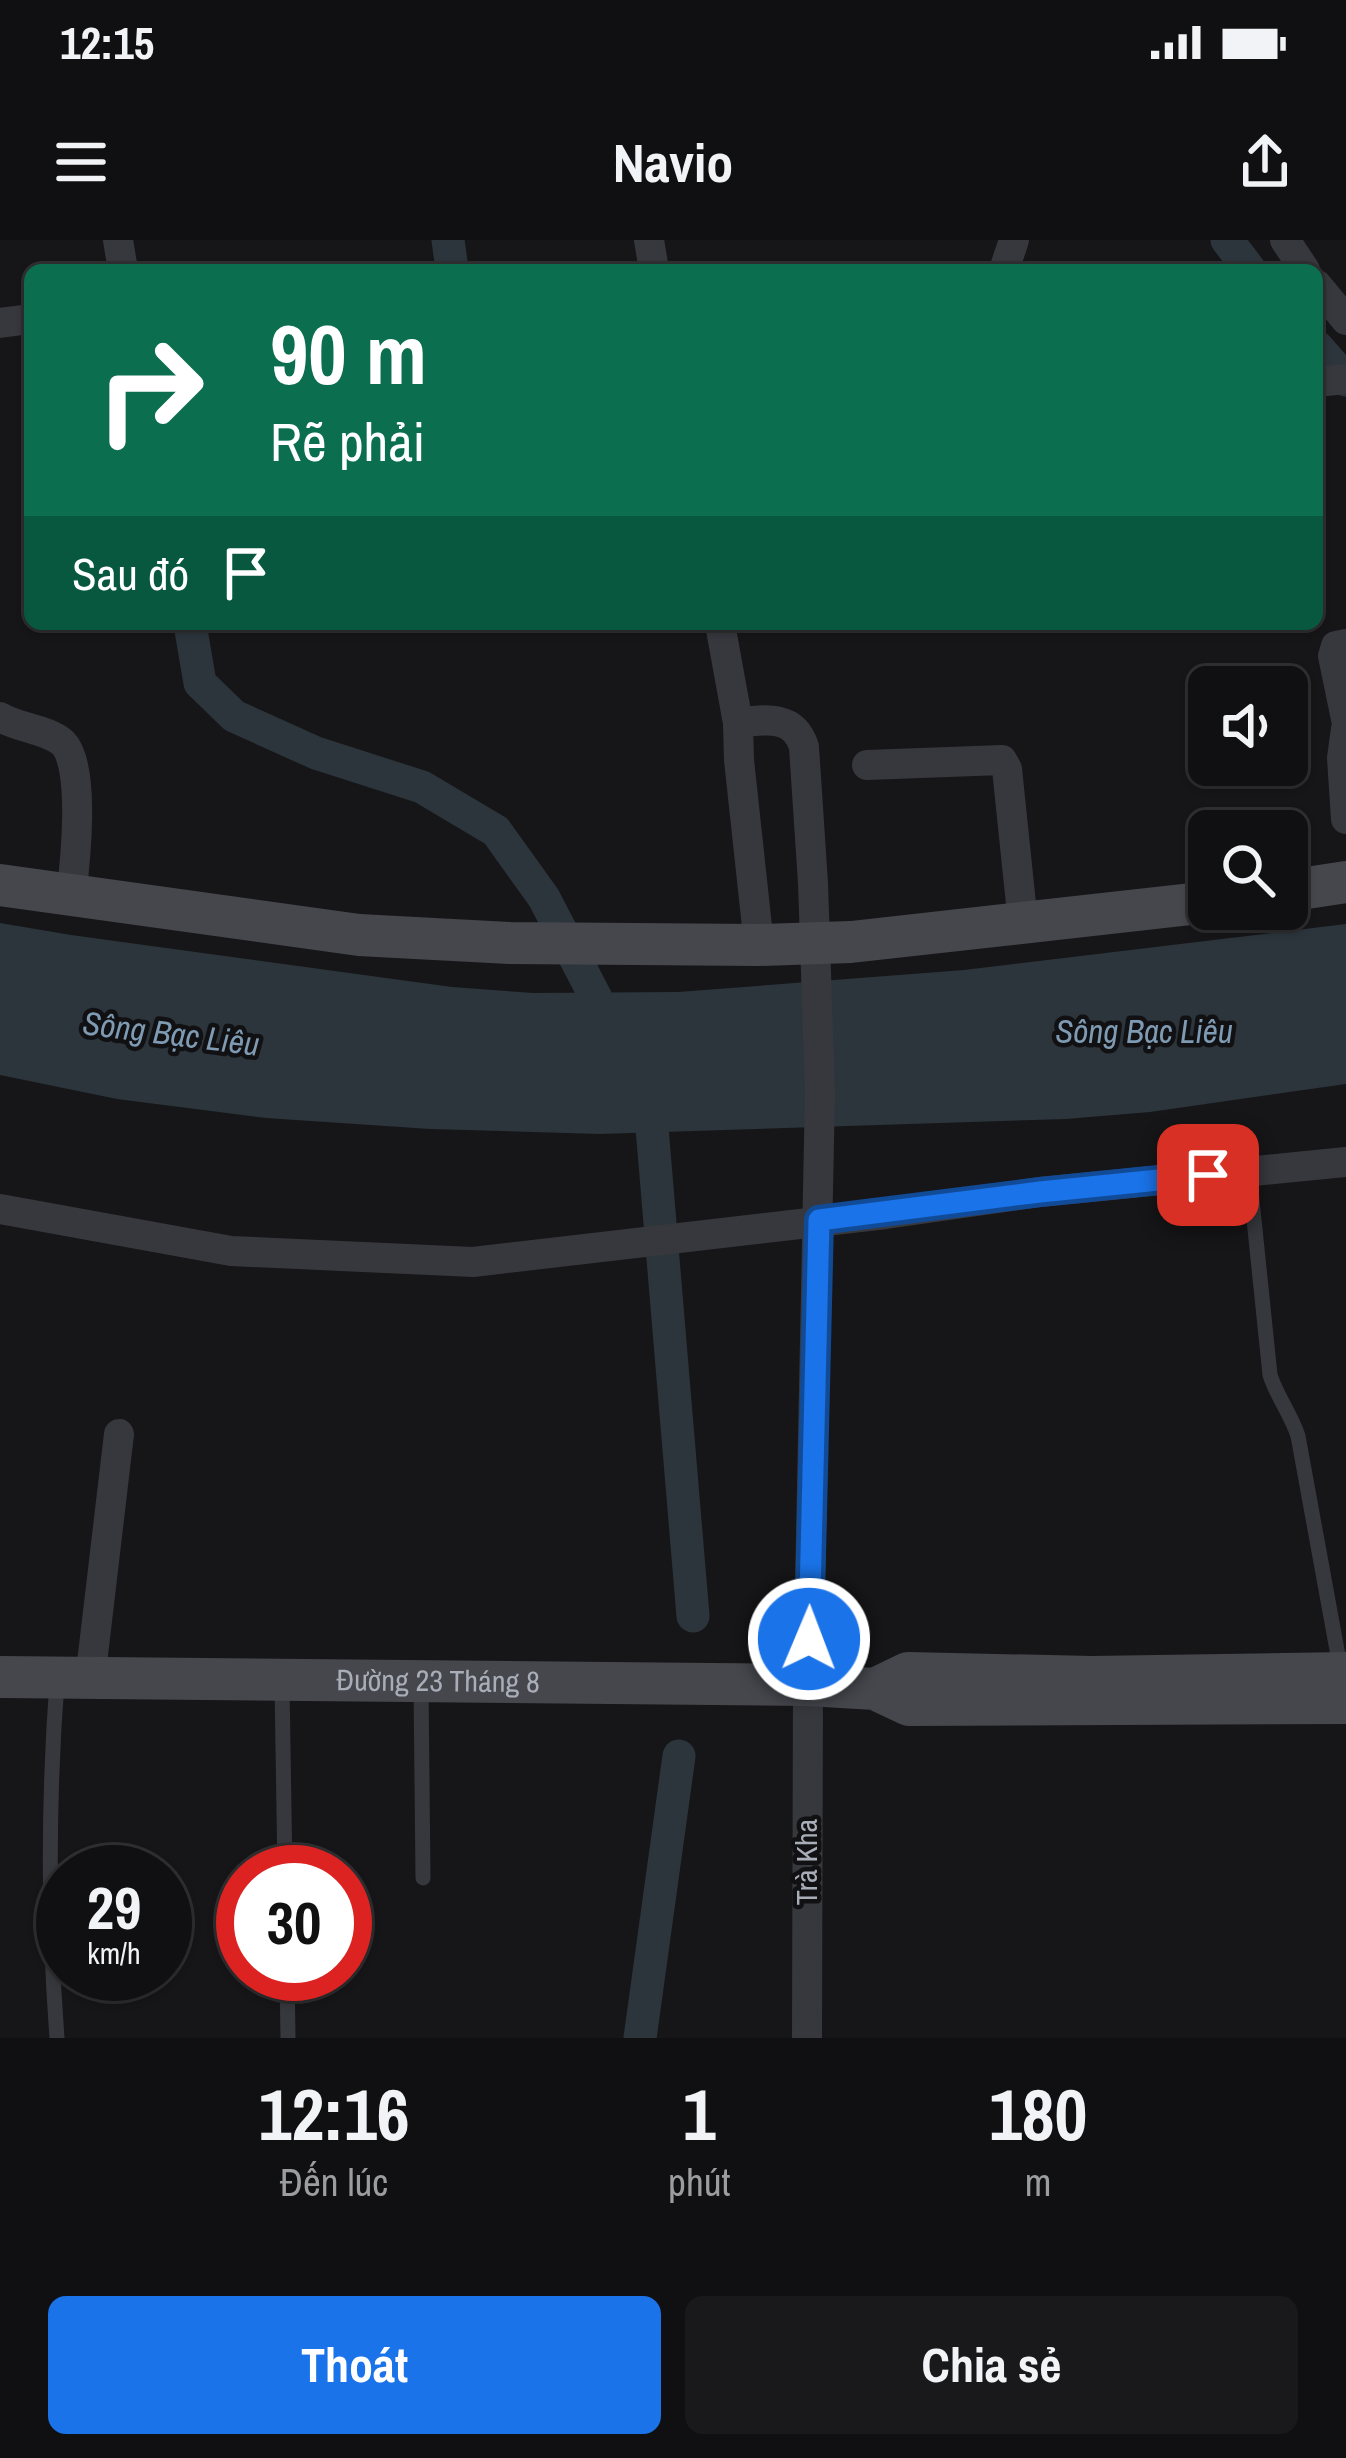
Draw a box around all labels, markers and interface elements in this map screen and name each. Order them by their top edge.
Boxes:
text: 12:15 [60,12,154,73]
text: Navio [613,126,733,199]
icon: menu [48,129,114,195]
icon: share [1232,129,1298,195]
text: 90 m [270,297,427,410]
icon: right [72,312,228,468]
text: Rẽ phải [270,405,425,478]
icon: arrive [213,540,279,606]
text: Sau đó [72,543,189,604]
map controls [1188,666,1308,930]
button: sound [1188,666,1308,786]
button: search [1188,810,1308,930]
water label: Sông Bạc Liêu [80,1000,262,1066]
water label: Sông Bạc Liêu [1055,1009,1233,1053]
pin [1157,1124,1259,1226]
icon: arrive [1175,1142,1241,1208]
position arrow [746,1576,872,1702]
street label: Đường 23 Tháng 8 [336,1659,540,1701]
street label: Trà Kha [786,1818,826,1905]
speed limit sign: 30 [216,1845,372,2001]
text: 29 [87,1867,141,1948]
text: km/h [87,1933,141,1973]
text: 12:16 [259,2065,410,2162]
text: 1 [683,2065,716,2162]
text: 180 [989,2065,1087,2162]
text: Đến lúc [280,2156,388,2208]
text: phút [668,2156,730,2208]
text: m [1025,2156,1051,2208]
button: Thoát [48,2296,661,2434]
button: Chia sẻ [685,2296,1298,2434]

